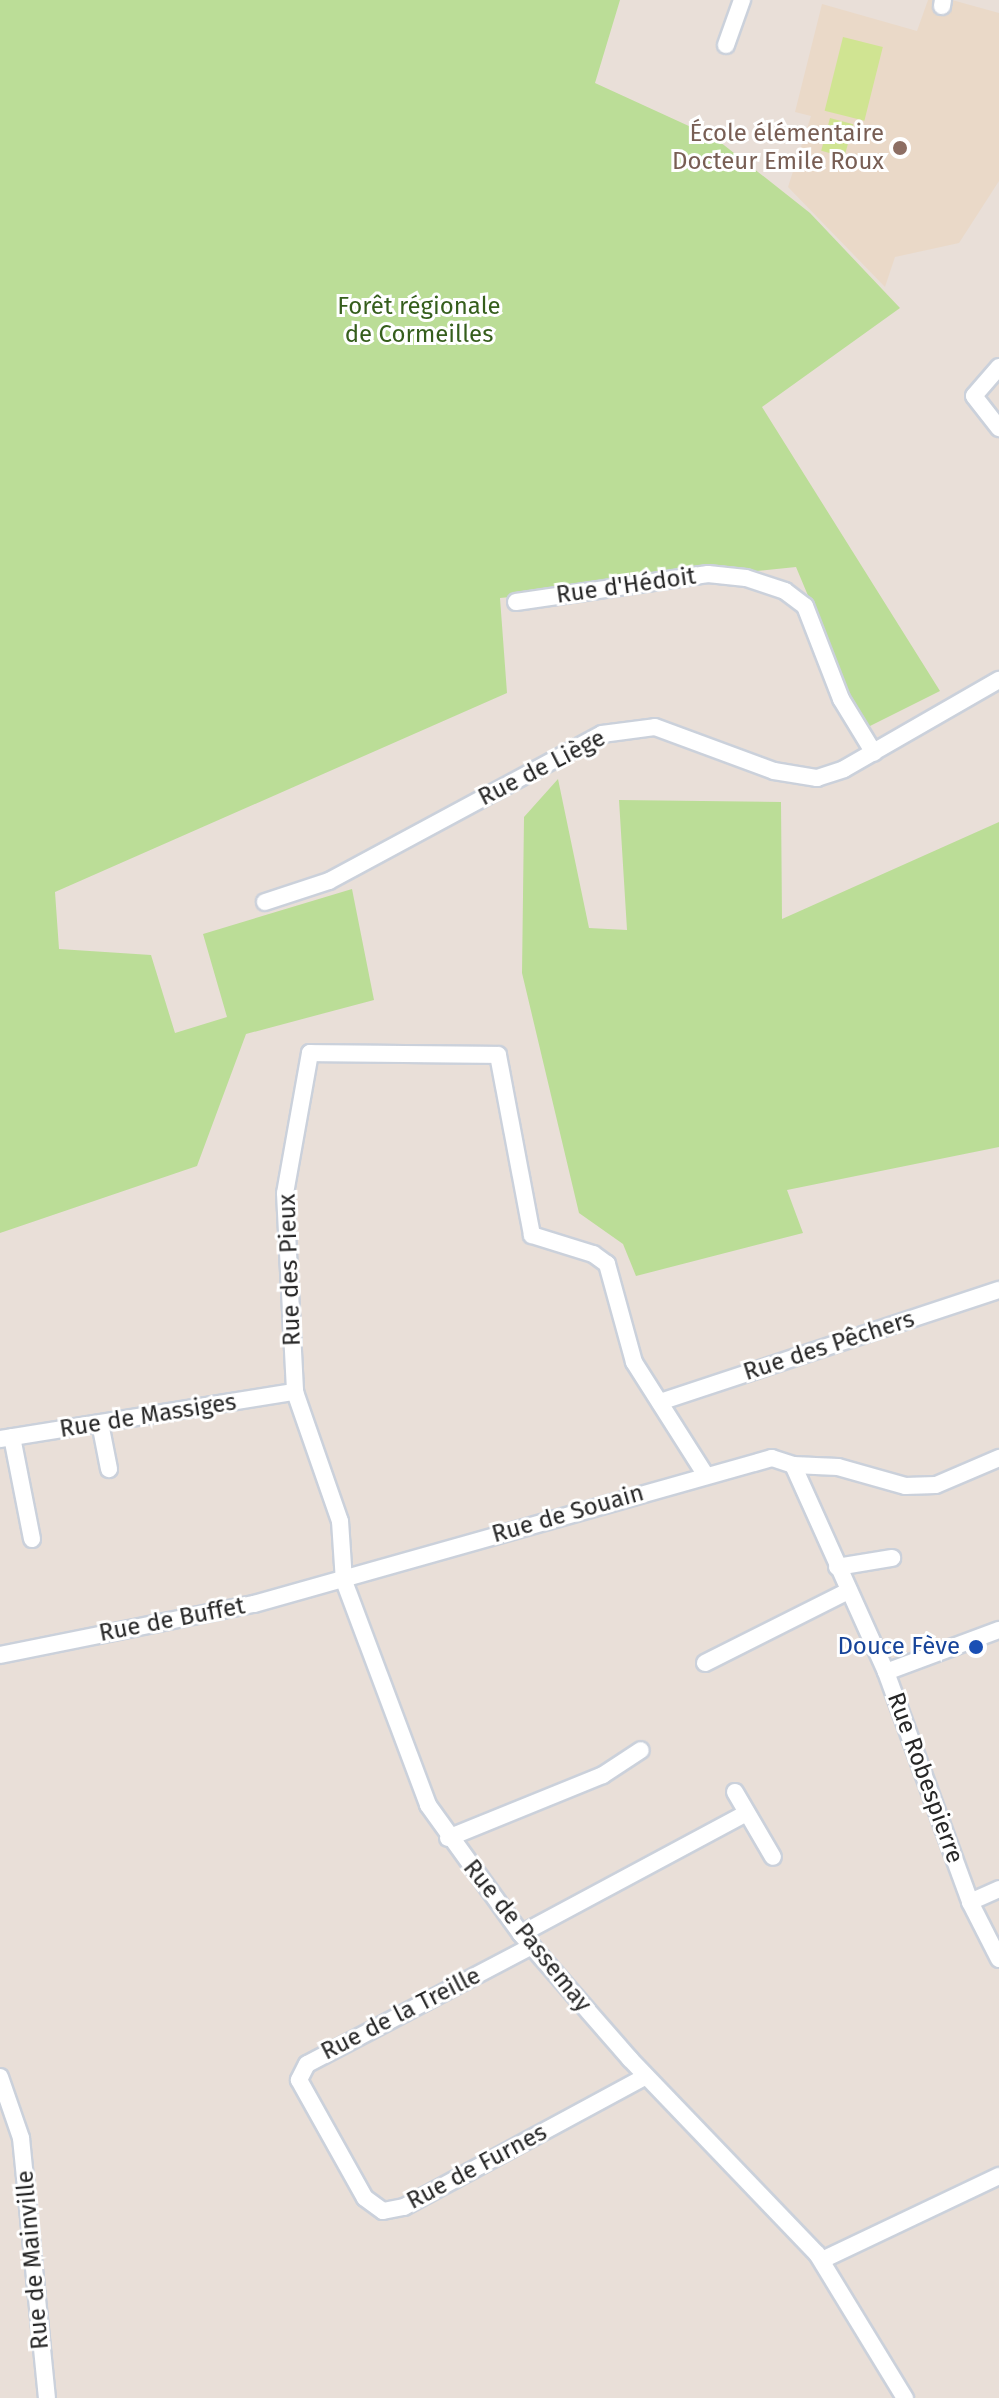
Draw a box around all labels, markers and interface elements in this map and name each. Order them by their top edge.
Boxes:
place label: École élémentaire Docteur Emile Roux [672,120,884,176]
marker: École élémentaire Docteur Emile Roux [891,139,909,157]
park label: Forêt régionale de Cormeilles [337,293,501,349]
street label: Rue d'Hédoit [554,562,698,610]
street label: Rue de Liège [474,724,610,812]
street label: Rue des Pieux [273,1193,307,1347]
street label: Rue des Pêchers [740,1305,918,1387]
street label: Rue de Massiges [58,1388,238,1444]
street label: Rue de Souain [489,1479,647,1549]
street label: Rue de Buffet [97,1592,247,1648]
place label: Douce Fève [837,1633,960,1661]
marker: Douce Fève [967,1638,985,1656]
street label: Rue Robespierre [881,1689,969,1867]
street label: Rue de Passemay [457,1854,597,2018]
street label: Rue de la Treille [316,1961,486,2067]
street label: Rue de Furnes [402,2118,552,2216]
street label: Rue de Mainville [11,2169,55,2351]

